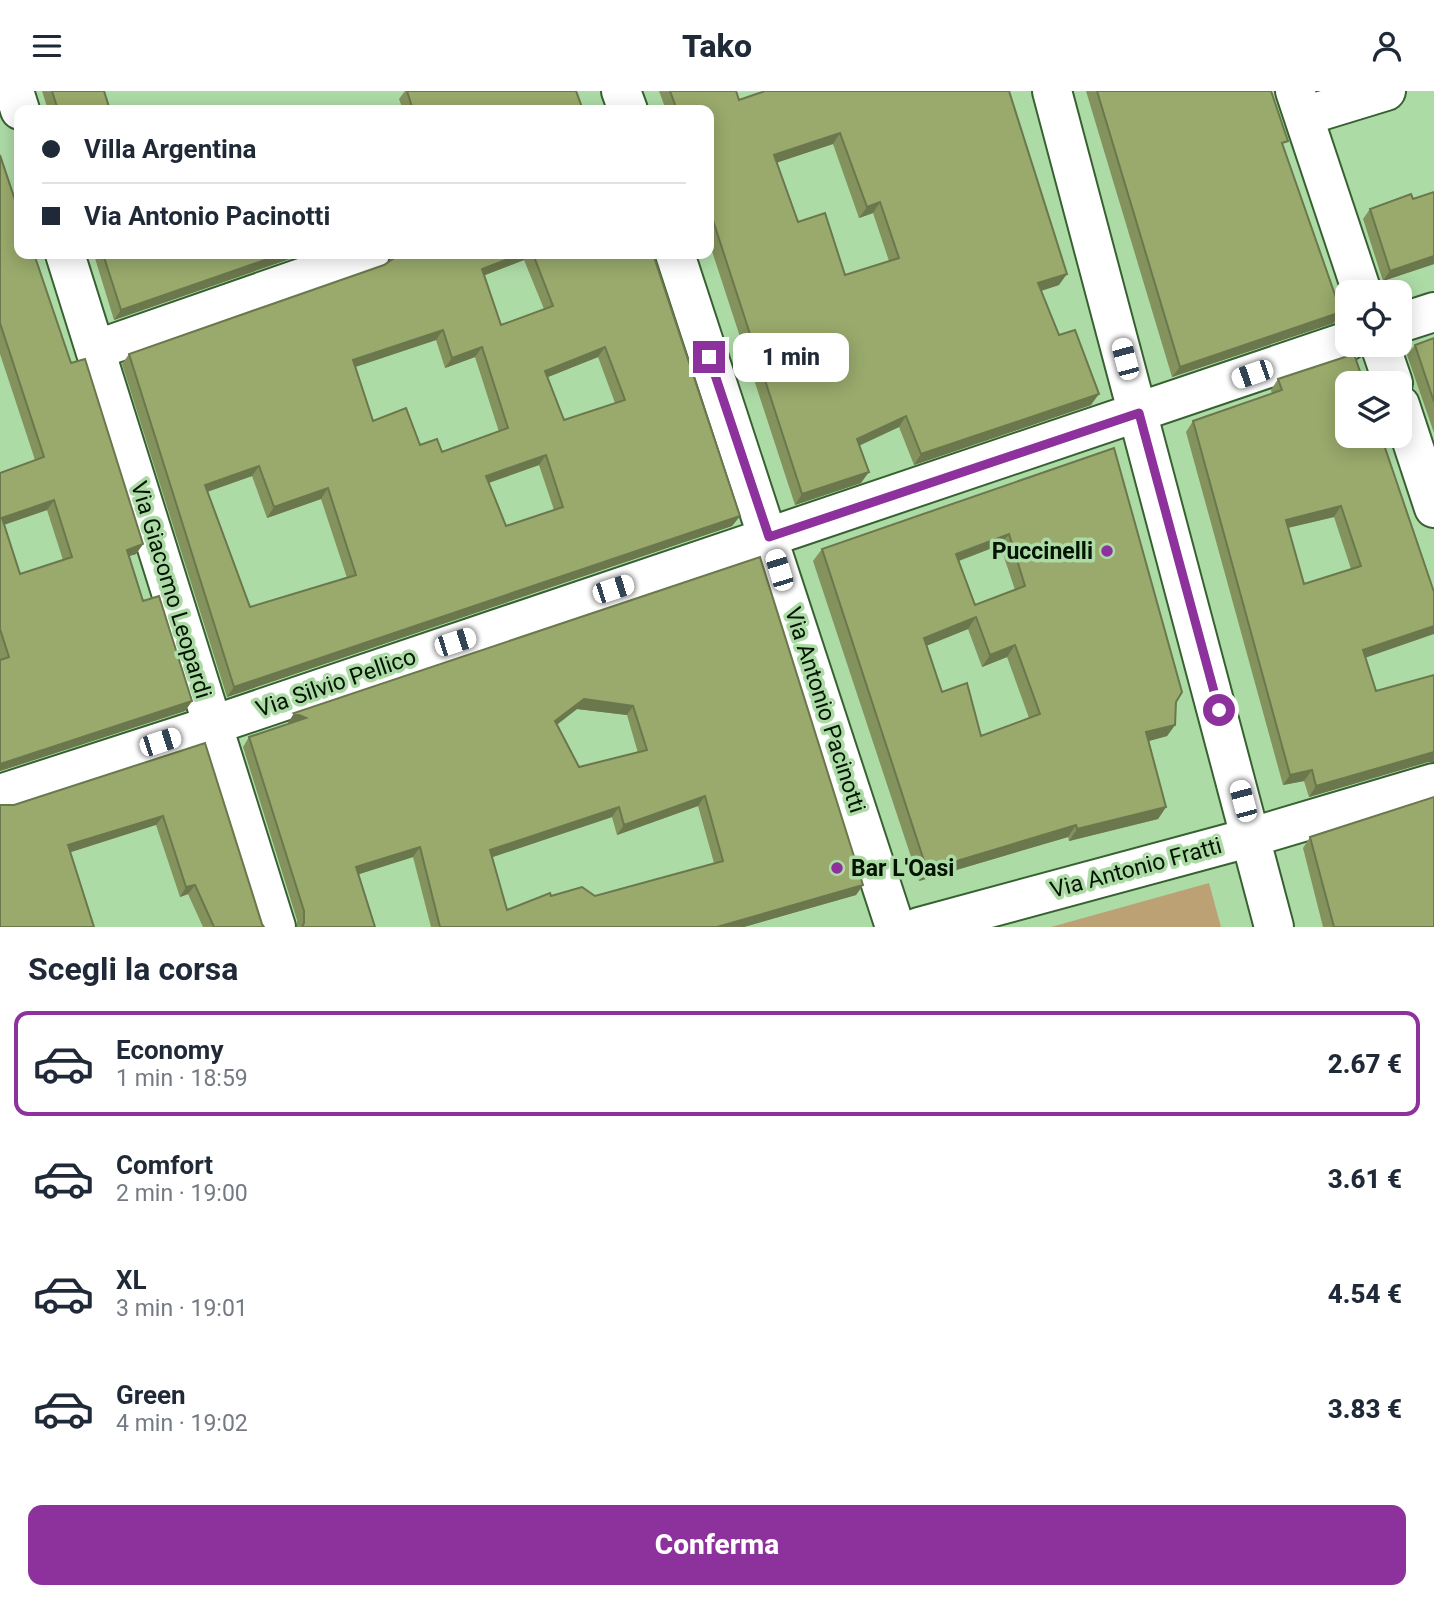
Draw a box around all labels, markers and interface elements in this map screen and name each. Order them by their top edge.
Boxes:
icon: menu [28,27,66,65]
text: Tako [682,27,752,65]
icon: person [1368,27,1406,65]
text: Villa Argentina [84,134,256,164]
text: Via Antonio Pacinotti [84,201,330,231]
map controls [1335,280,1412,448]
button: locate [1335,280,1412,357]
callout: 1 min [734,333,849,381]
car [1110,336,1141,382]
route end [693,341,725,373]
text: 1 min [762,344,820,371]
car [1229,357,1276,391]
button: layers [1335,371,1412,448]
street label: Via Giacomo Leopardi [125,478,217,702]
place label: Puccinelli [992,538,1093,565]
marker: Puccinelli [1099,543,1115,559]
car [763,547,796,593]
car [590,573,637,605]
street label: Via Antonio Pacinotti [779,604,871,816]
car [432,626,479,658]
street label: Via Silvio Pellico [252,643,420,723]
route start [1203,694,1235,726]
car [137,726,184,758]
car [1228,778,1259,824]
street label: Via Antonio Fratti [1047,832,1225,904]
place label: Bar L'Oasi [851,855,954,882]
marker: Bar L'Oasi [829,860,845,876]
text: Scegli la corsa [28,950,238,988]
icon: car [32,1032,95,1095]
text: Economy [116,1035,223,1065]
text: 2.67 € [1328,1049,1402,1079]
text: 1 min · 18:59 [116,1065,248,1092]
icon: car [32,1147,95,1210]
text: Comfort [116,1150,213,1180]
text: 3.61 € [1328,1164,1402,1194]
text: 2 min · 19:00 [116,1180,248,1207]
icon: car [32,1262,95,1325]
text: XL [116,1265,147,1295]
text: 4.54 € [1328,1279,1402,1309]
text: 3 min · 19:01 [116,1295,248,1322]
icon: car [32,1377,95,1440]
text: Green [116,1380,186,1410]
text: 3.83 € [1328,1394,1402,1424]
text: 4 min · 19:02 [116,1410,248,1437]
button: Conferma [28,1505,1406,1585]

